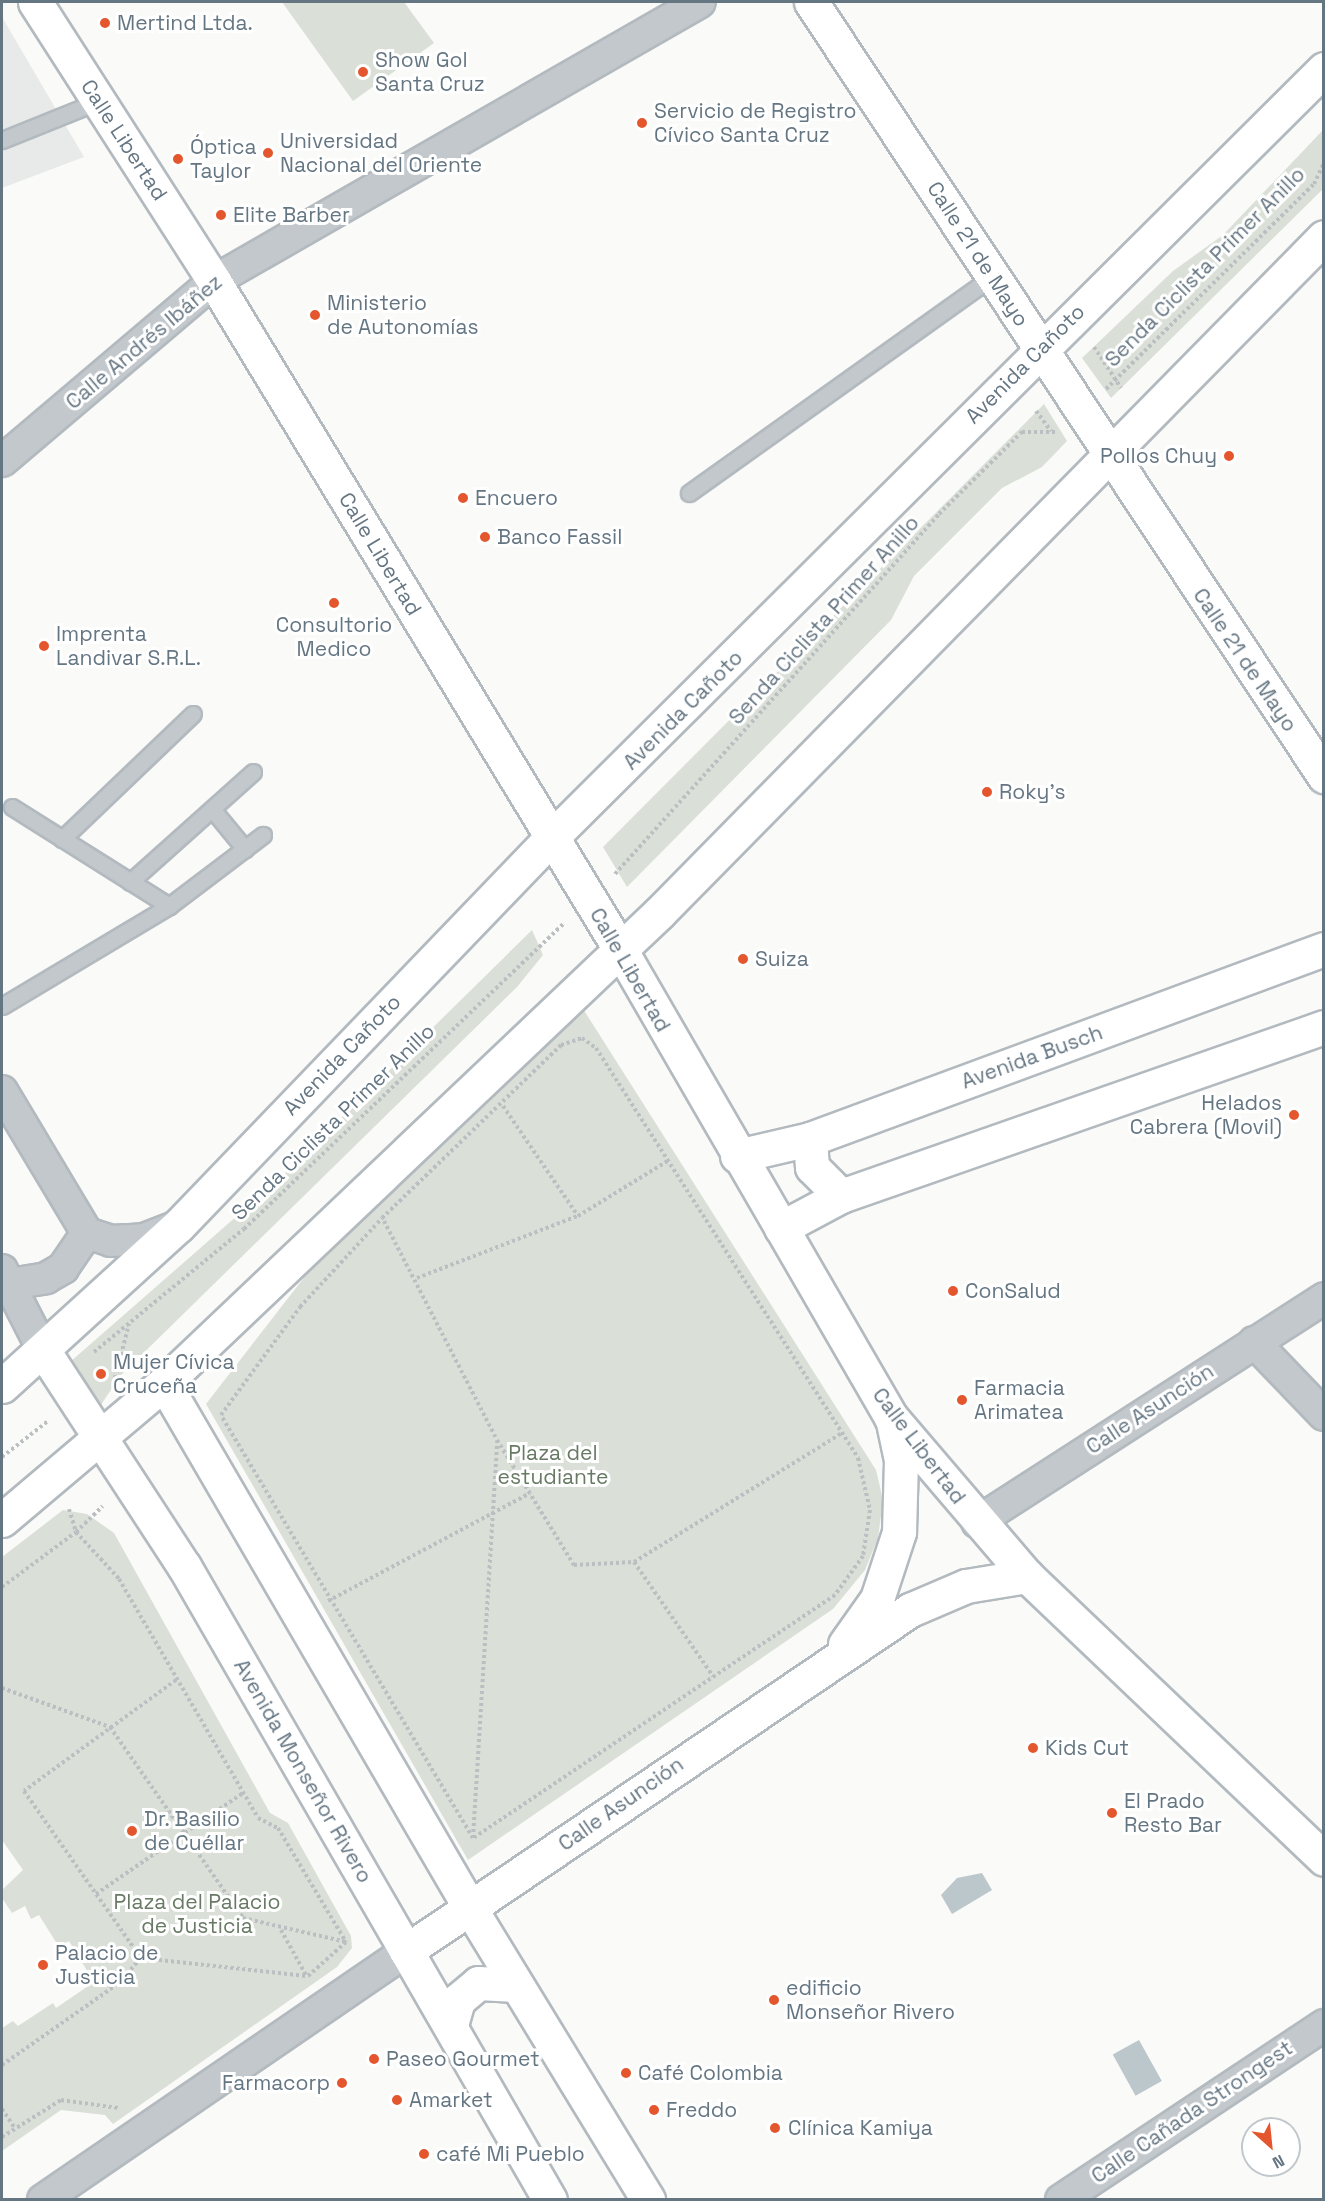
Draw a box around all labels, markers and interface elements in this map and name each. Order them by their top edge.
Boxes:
place label: Mertind Ltda. [117,10,253,36]
marker: Mertind Ltda. [98,16,112,30]
place label: Show Gol Santa Cruz [375,47,485,97]
marker: Show Gol Santa Cruz [356,65,370,79]
street label: Calle Libertad [76,75,172,205]
place label: Servicio de Registro Cívico Santa Cruz [654,98,856,148]
marker: Servicio de Registro Cívico Santa Cruz [635,116,649,130]
place label: Universidad Nacional del Oriente [280,128,482,178]
place label: Óptica Taylor [190,134,257,184]
marker: Universidad Nacional del Oriente [261,146,275,160]
marker: Óptica Taylor [171,152,185,166]
street label: Senda Ciclista Primer Anillo [1100,162,1310,372]
street label: Calle 21 de Mayo [922,177,1034,331]
place label: Elite Barber [233,202,350,228]
marker: Elite Barber [214,208,228,222]
street label: Calle Andrés Ibáñez [61,269,227,415]
place label: Ministerio de Autonomías [327,290,479,340]
street label: Avenida Cañoto [960,299,1090,429]
marker: Ministerio de Autonomías [308,308,322,322]
place label: Pollos Chuy [1100,443,1217,469]
marker: Pollos Chuy [1222,449,1236,463]
place label: Encuero [475,485,558,511]
street label: Calle Libertad [333,488,427,620]
marker: Encuero [456,491,470,505]
street label: Senda Ciclista Primer Anillo [723,510,925,730]
place label: Banco Fassil [497,524,622,550]
marker: Banco Fassil [478,530,492,544]
street label: Calle 21 de Mayo [1188,583,1302,737]
marker: Consultorio Medico [327,596,341,610]
place label: Consultorio Medico [276,612,392,662]
place label: Imprenta Landivar S.R.L. [56,621,201,671]
marker: Imprenta Landivar S.R.L. [37,639,51,653]
street label: Avenida Cañoto [618,645,748,775]
place label: Roky's [999,779,1066,805]
marker: Roky's [980,785,994,799]
street label: Calle Libertad [584,903,676,1037]
place label: Suiza [755,946,809,972]
marker: Suiza [736,952,750,966]
street label: Avenida Cañoto [278,989,406,1121]
street label: Senda Ciclista Primer Anillo [226,1018,440,1226]
street label: Avenida Busch [958,1020,1106,1094]
place label: Helados Cabrera (Movil) [1130,1090,1282,1140]
marker: Helados Cabrera (Movil) [1287,1108,1301,1122]
place label: ConSalud [965,1278,1061,1304]
marker: ConSalud [946,1284,960,1298]
place label: Mujer Cívica Cruceña [113,1349,235,1399]
street label: Calle Asunción [1081,1358,1219,1460]
marker: Mujer Cívica Cruceña [94,1367,108,1381]
place label: Farmacia Arimatea [974,1375,1065,1425]
street label: Calle Libertad [867,1383,971,1509]
marker: Farmacia Arimatea [955,1393,969,1407]
park label: Plaza del estudiante [498,1440,608,1490]
street label: Avenida Monseñor Rivero [229,1655,377,1887]
place label: Kids Cut [1045,1735,1129,1761]
marker: Kids Cut [1026,1741,1040,1755]
street label: Calle Asunción [553,1751,689,1857]
place label: El Prado Resto Bar [1124,1788,1222,1838]
place label: Dr. Basilio de Cuéllar [144,1806,244,1856]
marker: El Prado Resto Bar [1105,1806,1119,1820]
marker: Dr. Basilio de Cuéllar [125,1824,139,1838]
park label: Plaza del Palacio de Justicia [114,1889,280,1939]
place label: Palacio de Justicia [55,1940,158,1990]
marker: Palacio de Justicia [36,1958,50,1972]
place label: edificio Monseñor Rivero [786,1975,955,2025]
marker: edificio Monseñor Rivero [767,1993,781,2007]
street label: Calle Cañada Strongest [1087,2035,1297,2189]
place label: Paseo Gourmet [386,2046,540,2072]
marker: Paseo Gourmet [367,2052,381,2066]
place label: Café Colombia [638,2060,783,2086]
marker: Café Colombia [619,2066,633,2080]
place label: Farmacorp [222,2070,330,2096]
marker: Farmacorp [335,2076,349,2090]
place label: Amarket [409,2087,493,2113]
marker: Amarket [390,2093,404,2107]
place label: Freddo [666,2097,737,2123]
marker: Freddo [647,2103,661,2117]
place label: Clínica Kamiya [788,2115,933,2141]
north arrow [1241,2117,1301,2177]
marker: Clínica Kamiya [766,2119,784,2137]
place label: café Mi Pueblo [436,2141,585,2167]
marker: café Mi Pueblo [417,2147,431,2161]
text: N [1269,2150,1288,2173]

